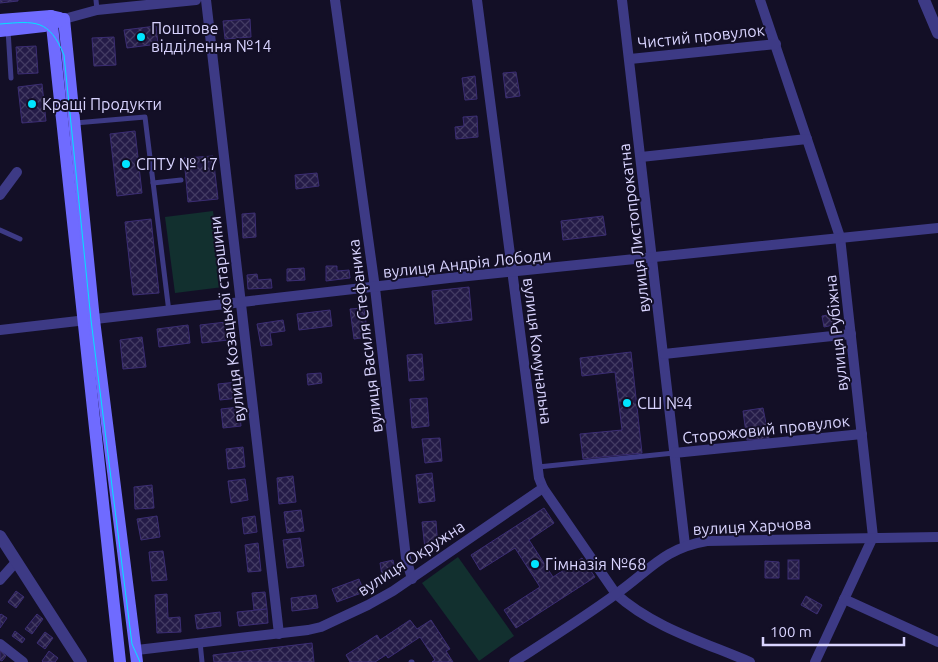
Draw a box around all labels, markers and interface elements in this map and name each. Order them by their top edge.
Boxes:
place label: Поштове відділення №14 [151,19,271,55]
street label: Чистий провулок [636,20,766,52]
marker: Поштове відділення №14 [135,31,147,43]
place label: Кращі Продукти [42,95,162,113]
marker: Кращі Продукти [26,98,38,110]
street label: вулиця Листопрокатна [615,142,653,314]
place label: СПТУ № 17 [136,155,218,173]
marker: СПТУ № 17 [120,158,132,170]
street label: вулиця Козацької старшини [205,215,249,423]
street label: вулиця Василя Стефаника [344,238,386,434]
street label: вулиця Андрія Лободи [382,245,552,281]
street label: вулиця Рубіжна [821,274,851,392]
street label: вулиця Комунальна [520,277,556,425]
place label: СШ №4 [637,394,693,412]
marker: СШ №4 [621,397,633,409]
street label: Сторожовий провулок [682,411,850,447]
street label: вулиця Харчова [692,514,812,538]
street label: вулиця Окружна [354,517,468,599]
place label: Гімназія №68 [545,555,646,573]
marker: Гімназія №68 [529,558,541,570]
scale bar [763,614,904,646]
text: 100 m [770,623,812,640]

